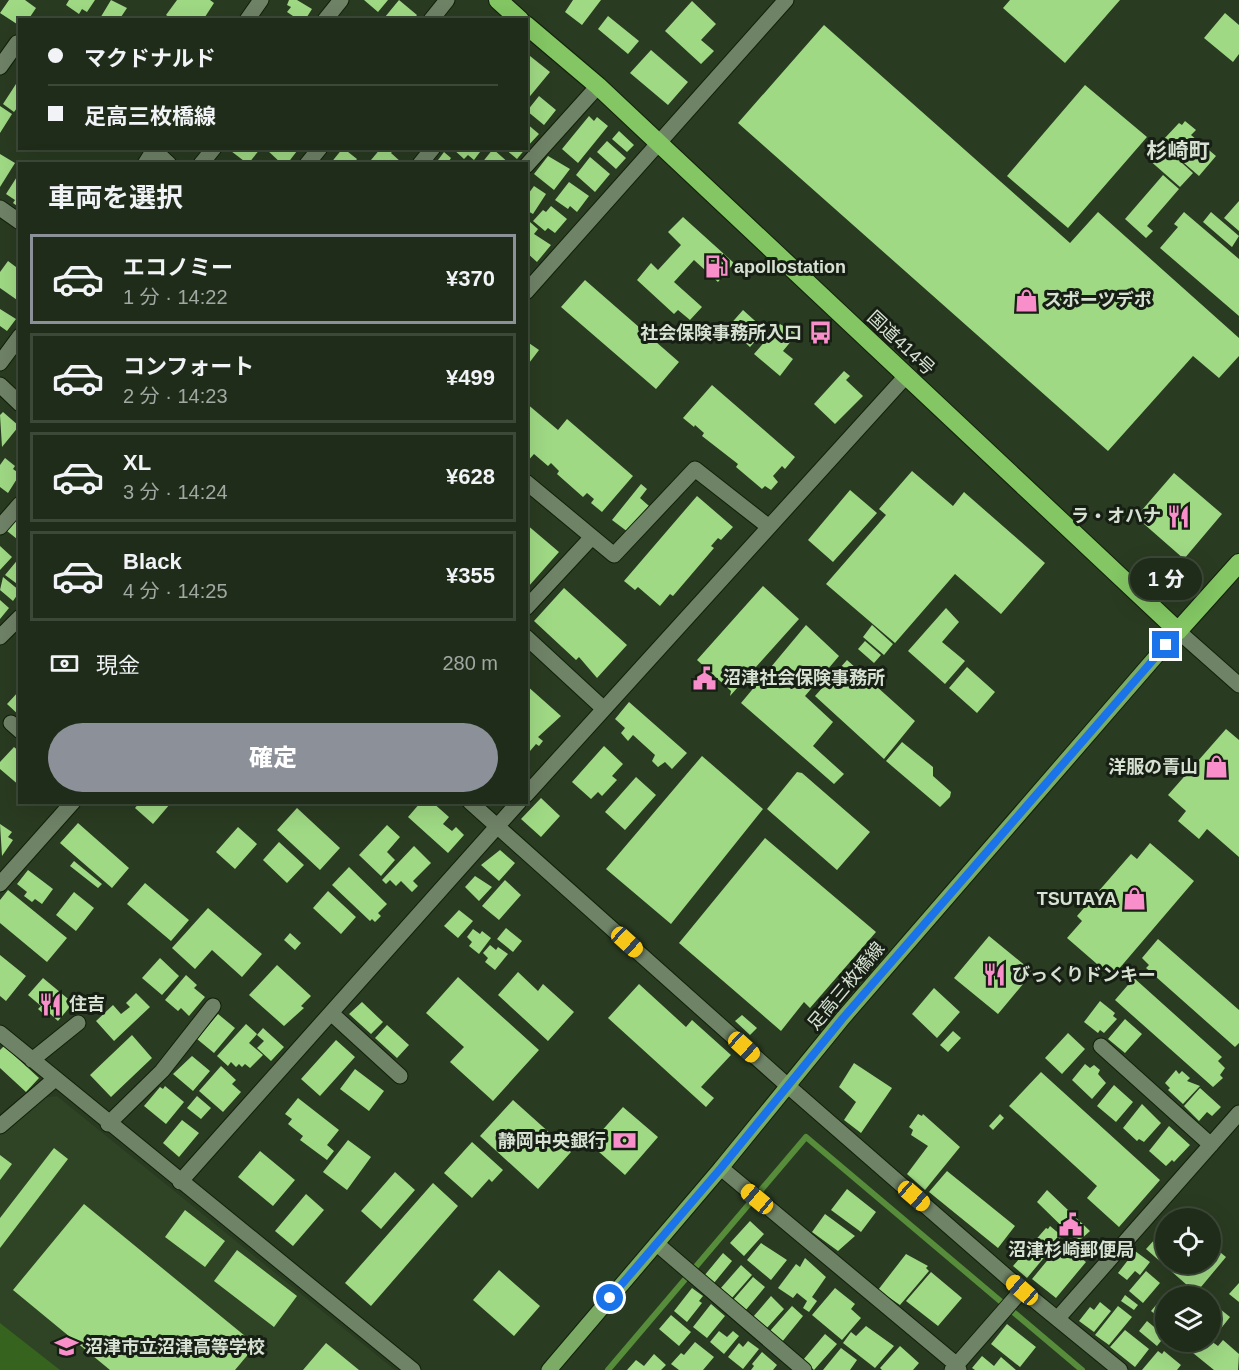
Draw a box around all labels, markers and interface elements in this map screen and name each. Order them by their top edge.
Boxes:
text: マクドナルド [84,46,216,71]
text: 足高三枚橋線 [84,104,216,129]
district label: 杉崎町 [1147,139,1210,162]
text: 車両を選択 [48,183,183,213]
icon: car [51,252,105,306]
fuel station icon: apollostation [703,254,729,280]
text: エコノミー [123,255,233,280]
place label: apollostation [734,257,846,277]
text: ¥370 [446,266,495,291]
text: 1 分 · 14:22 [123,286,228,308]
shop icon: スポーツデポ [1013,287,1039,313]
place label: スポーツデポ [1044,290,1152,310]
street label: 国道414号 [863,307,939,379]
bus stop icon: 社会保険事務所入口 [807,320,833,346]
place label: 社会保険事務所入口 [640,323,802,343]
icon: car [51,351,105,405]
text: コンフォート [123,354,254,379]
text: ¥499 [446,365,495,390]
text: 2 分 · 14:23 [123,385,228,407]
icon: car [51,450,105,504]
text: XL [123,450,151,475]
text: ¥628 [446,464,495,489]
text: 3 分 · 14:24 [123,481,228,503]
restaurant icon: ラ・オハナ [1166,503,1192,529]
place label: ラ・オハナ [1071,506,1161,526]
icon: car [51,549,105,603]
text: Black [123,549,182,574]
callout: 1 分 [1130,558,1202,600]
text: ¥355 [446,563,495,588]
text: 1 分 [1148,568,1184,590]
text: 4 分 · 14:25 [123,580,228,602]
route end [1152,631,1179,658]
icon: cash [48,647,81,680]
text: 280 m [442,652,498,674]
text: 現金 [96,653,140,678]
public building icon: 沼津社会保険事務所 [692,665,718,691]
place label: 沼津社会保険事務所 [723,668,885,688]
button: 確定 [48,723,498,792]
shop icon: 洋服の青山 [1203,754,1229,780]
place label: 洋服の青山 [1108,757,1198,777]
shop icon: TSUTAYA [1122,886,1148,912]
place label: TSUTAYA [1037,889,1117,909]
car [608,923,646,961]
street label: 足高三枚橋線 [804,938,888,1034]
restaurant icon: びっくりドンキー [981,962,1007,988]
place label: びっくりドンキー [1012,965,1156,985]
restaurant icon: 住吉 [38,991,64,1017]
place label: 住吉 [69,994,105,1014]
car [725,1028,763,1066]
bank icon: 静岡中央銀行 [611,1128,637,1154]
place label: 静岡中央銀行 [498,1130,606,1151]
car [895,1177,933,1215]
car [737,1181,777,1217]
map controls [1155,1208,1221,1352]
button: locate [1155,1208,1221,1274]
public building icon: 沼津杉崎郵便局 [1058,1211,1084,1237]
place label: 沼津杉崎郵便局 [1008,1240,1134,1260]
car [1003,1271,1041,1309]
route start [596,1284,623,1311]
button: layers [1155,1286,1221,1352]
school or university icon: 沼津市立沼津高等学校 [54,1334,80,1360]
place label: 沼津市立沼津高等学校 [85,1337,265,1357]

